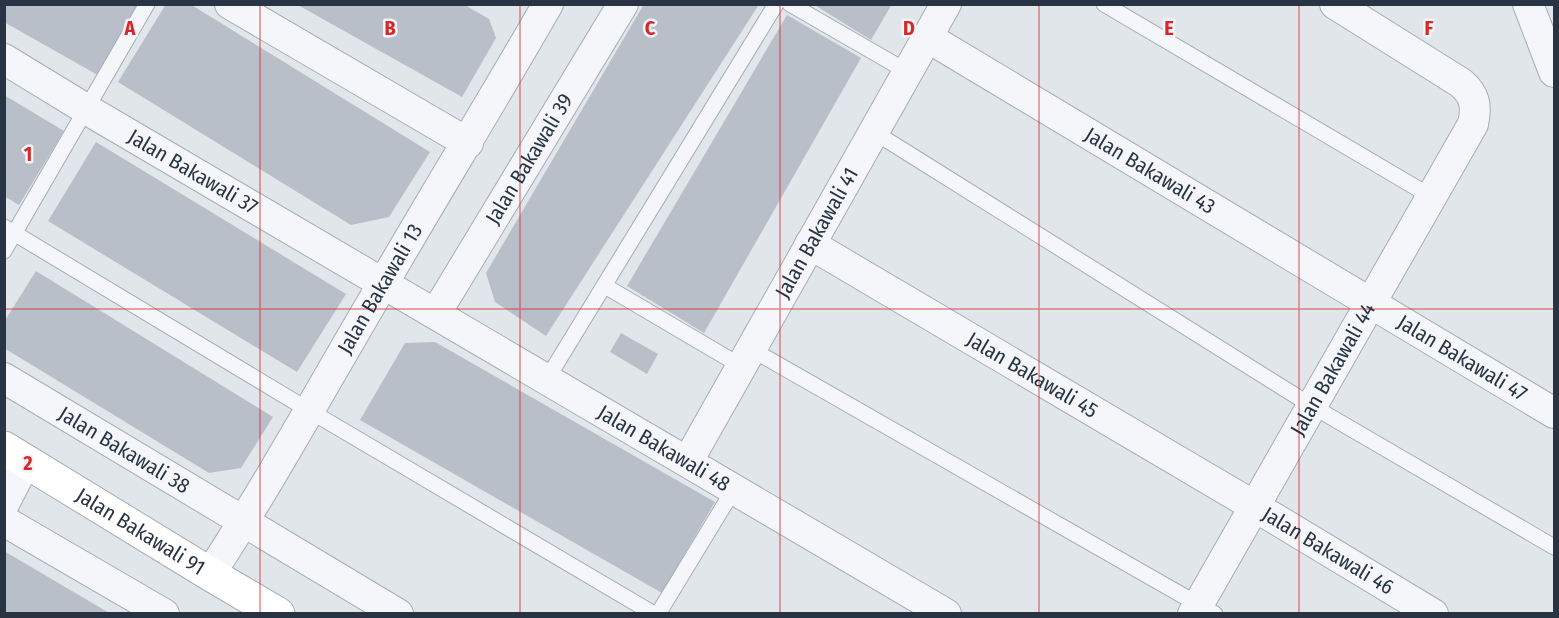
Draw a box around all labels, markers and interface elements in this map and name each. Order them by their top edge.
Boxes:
text: A [124,16,137,40]
text: B [384,16,396,40]
text: C [645,16,656,40]
text: D [903,16,915,40]
text: E [1164,16,1174,40]
text: F [1425,16,1434,40]
street label: Jalan Bakawali 39 [480,89,579,229]
street label: Jalan Bakawali 43 [1080,122,1220,220]
street label: Jalan Bakawali 37 [123,124,263,220]
text: 1 [24,142,32,166]
street label: Jalan Bakawali 41 [770,163,864,303]
street label: Jalan Bakawali 13 [332,219,428,359]
street label: Jalan Bakawali 44 [1285,298,1381,440]
street label: Jalan Bakawali 47 [1393,309,1532,407]
street label: Jalan Bakawali 45 [962,326,1103,424]
street label: Jalan Bakawali 48 [593,399,735,497]
street label: Jalan Bakawali 38 [54,401,194,499]
text: 2 [22,451,33,475]
street label: Jalan Bakawali 91 [71,482,210,581]
street label: Jalan Bakawali 46 [1258,501,1399,600]

